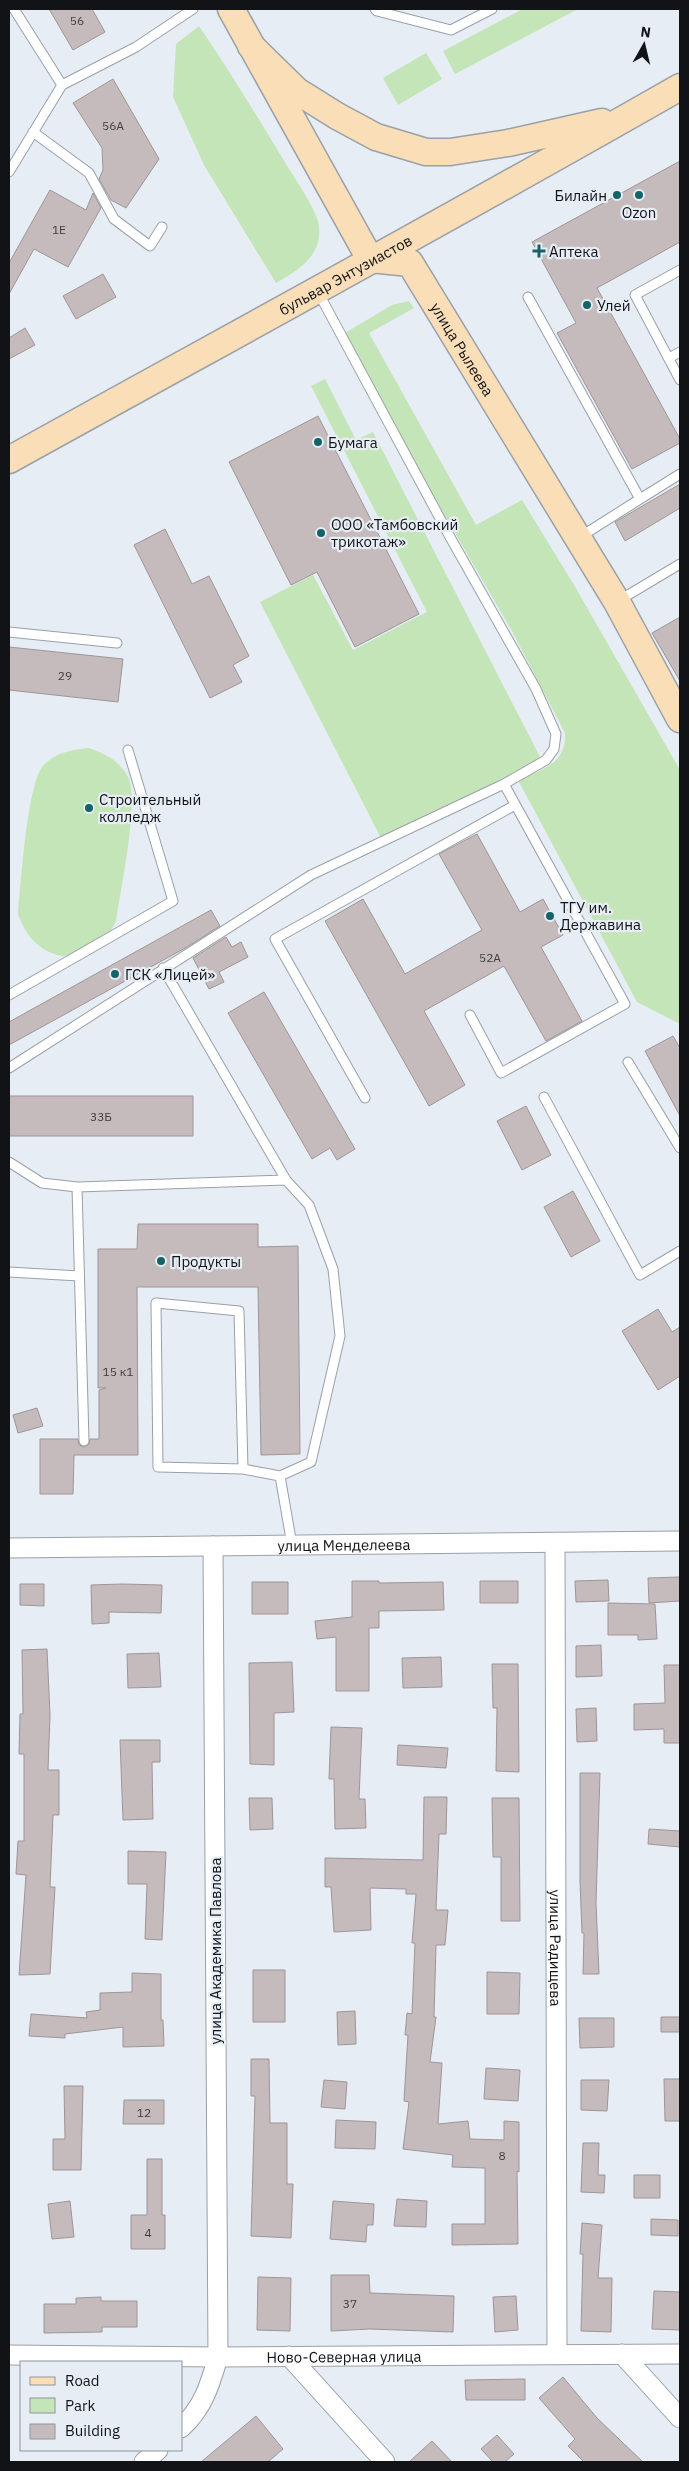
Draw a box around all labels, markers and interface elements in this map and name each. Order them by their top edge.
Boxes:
house number: 56 [70,13,84,28]
north arrow [619,20,669,70]
text: N [640,23,652,42]
house number: 56А [102,118,124,133]
place label: Билайн [555,186,607,205]
marker: Билайн [611,189,623,201]
marker: Ozon [633,189,645,201]
place label: Ozon [622,203,656,222]
house number: 1Е [52,222,66,237]
street label: бульвар Энтузиастов [275,230,415,319]
place label: Аптека [549,242,598,261]
marker: Аптека [533,245,545,257]
place label: Улей [597,296,631,315]
street label: улица Рылеева [427,299,498,399]
marker: Улей [581,299,593,311]
place label: Бумага [328,433,378,452]
marker: Бумага [312,436,324,448]
place label: ООО «Тамбовский трикотаж» [331,515,458,551]
marker: ООО «Тамбовский трикотаж» [315,527,327,539]
house number: 29 [58,668,72,683]
place label: Строительный колледж [99,790,201,826]
marker: Строительный колледж [83,802,95,814]
place label: ТГУ им. Державина [560,898,641,934]
marker: ТГУ им. Державина [544,910,556,922]
house number: 52А [479,950,501,965]
place label: ГСК «Лицей» [125,965,216,984]
marker: ГСК «Лицей» [109,968,121,980]
house number: 33Б [90,1109,112,1124]
place label: Продукты [171,1252,241,1271]
marker: Продукты [155,1255,167,1267]
house number: 15 к1 [102,1364,134,1379]
street label: улица Менделеева [277,1534,411,1555]
street label: улица Академика Павлова [206,1857,225,2045]
street label: улица Радищева [546,1889,566,2007]
house number: 12 [137,2105,151,2120]
house number: 8 [498,2148,506,2163]
house number: 4 [144,2225,152,2240]
house number: 37 [343,2296,357,2311]
street label: Ново-Северная улица [266,2346,422,2366]
legend [20,2361,182,2451]
text: Road [65,2371,100,2390]
text: Park [65,2396,95,2415]
text: Building [65,2421,120,2440]

